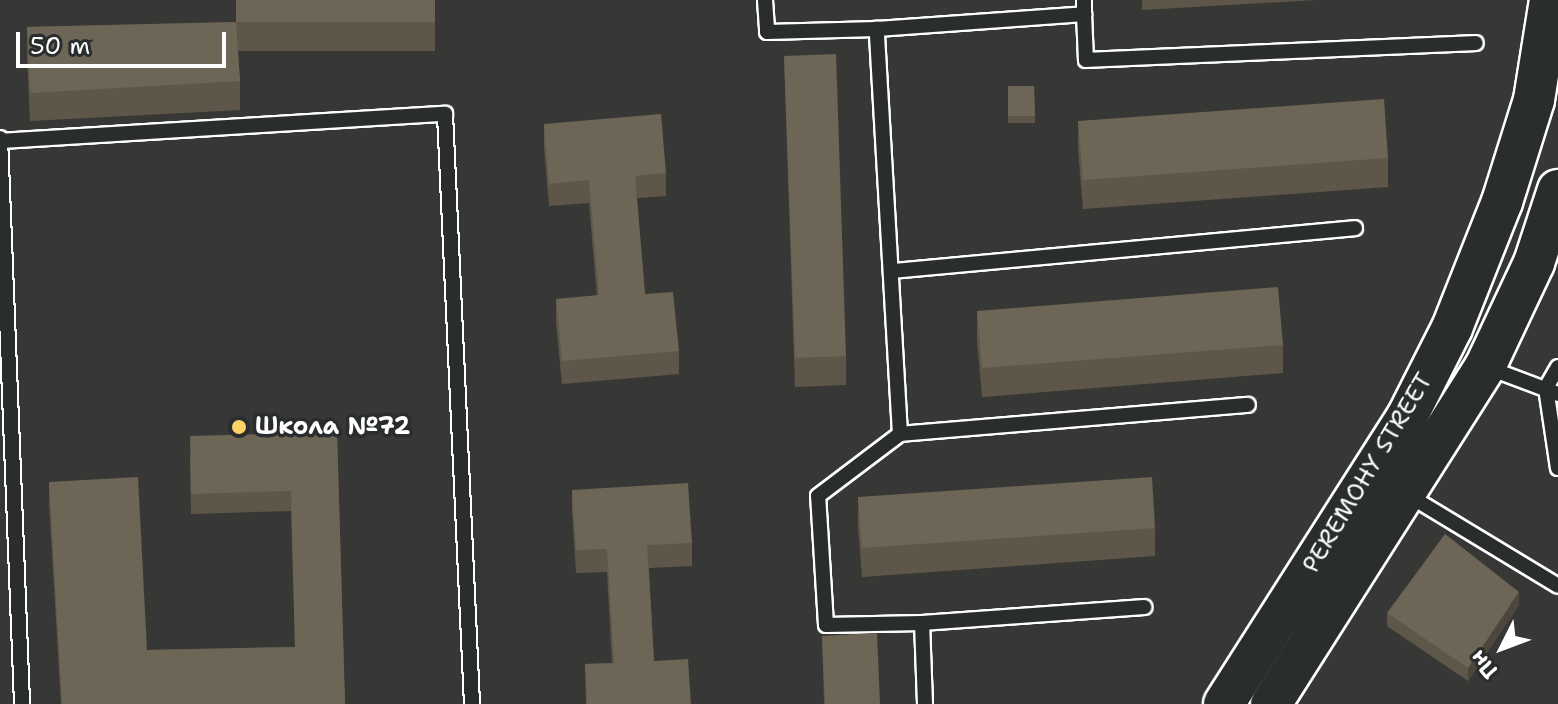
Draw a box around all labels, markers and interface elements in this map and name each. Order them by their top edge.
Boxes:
scale bar [20,16,230,66]
text: 50 m [30,30,90,62]
street label: PEREMOHY STREET [1297,368,1439,578]
place label: Школа №72 [255,413,410,441]
marker: Школа №72 [230,418,248,436]
north arrow [1462,608,1542,688]
text: Пн [1463,644,1504,685]

